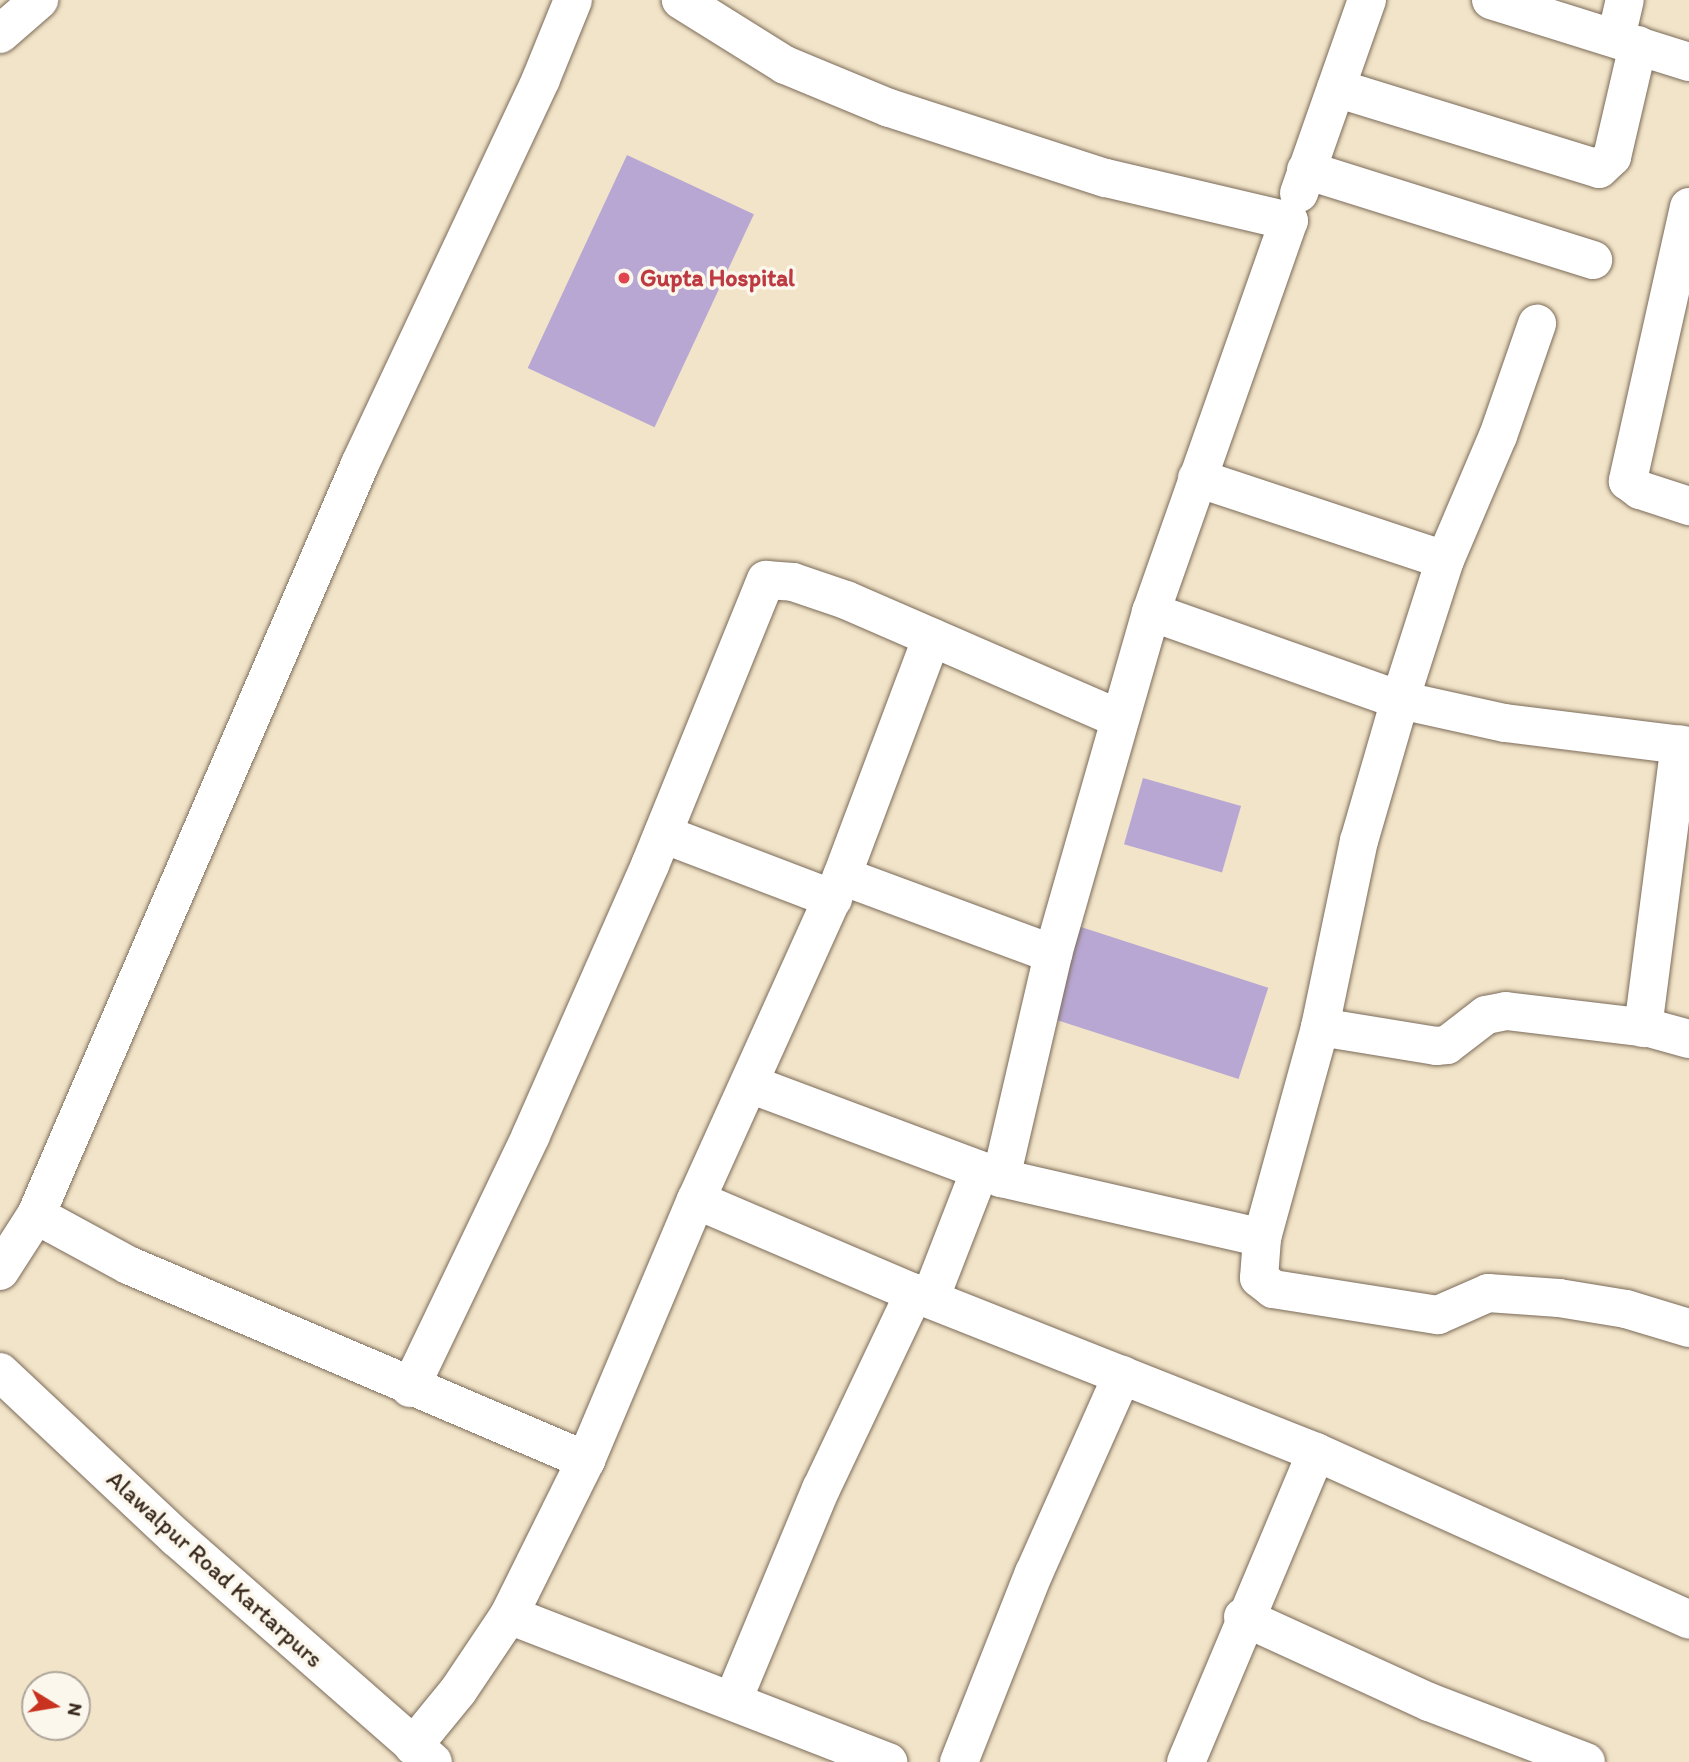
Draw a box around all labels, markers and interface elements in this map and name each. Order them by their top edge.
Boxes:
place label: Gupta Hospital [640,264,795,292]
marker: Gupta Hospital [614,268,634,288]
street label: Alawalpur Road Kartarpurs [101,1464,329,1674]
north arrow [21,1671,91,1741]
text: N [63,1701,88,1718]

